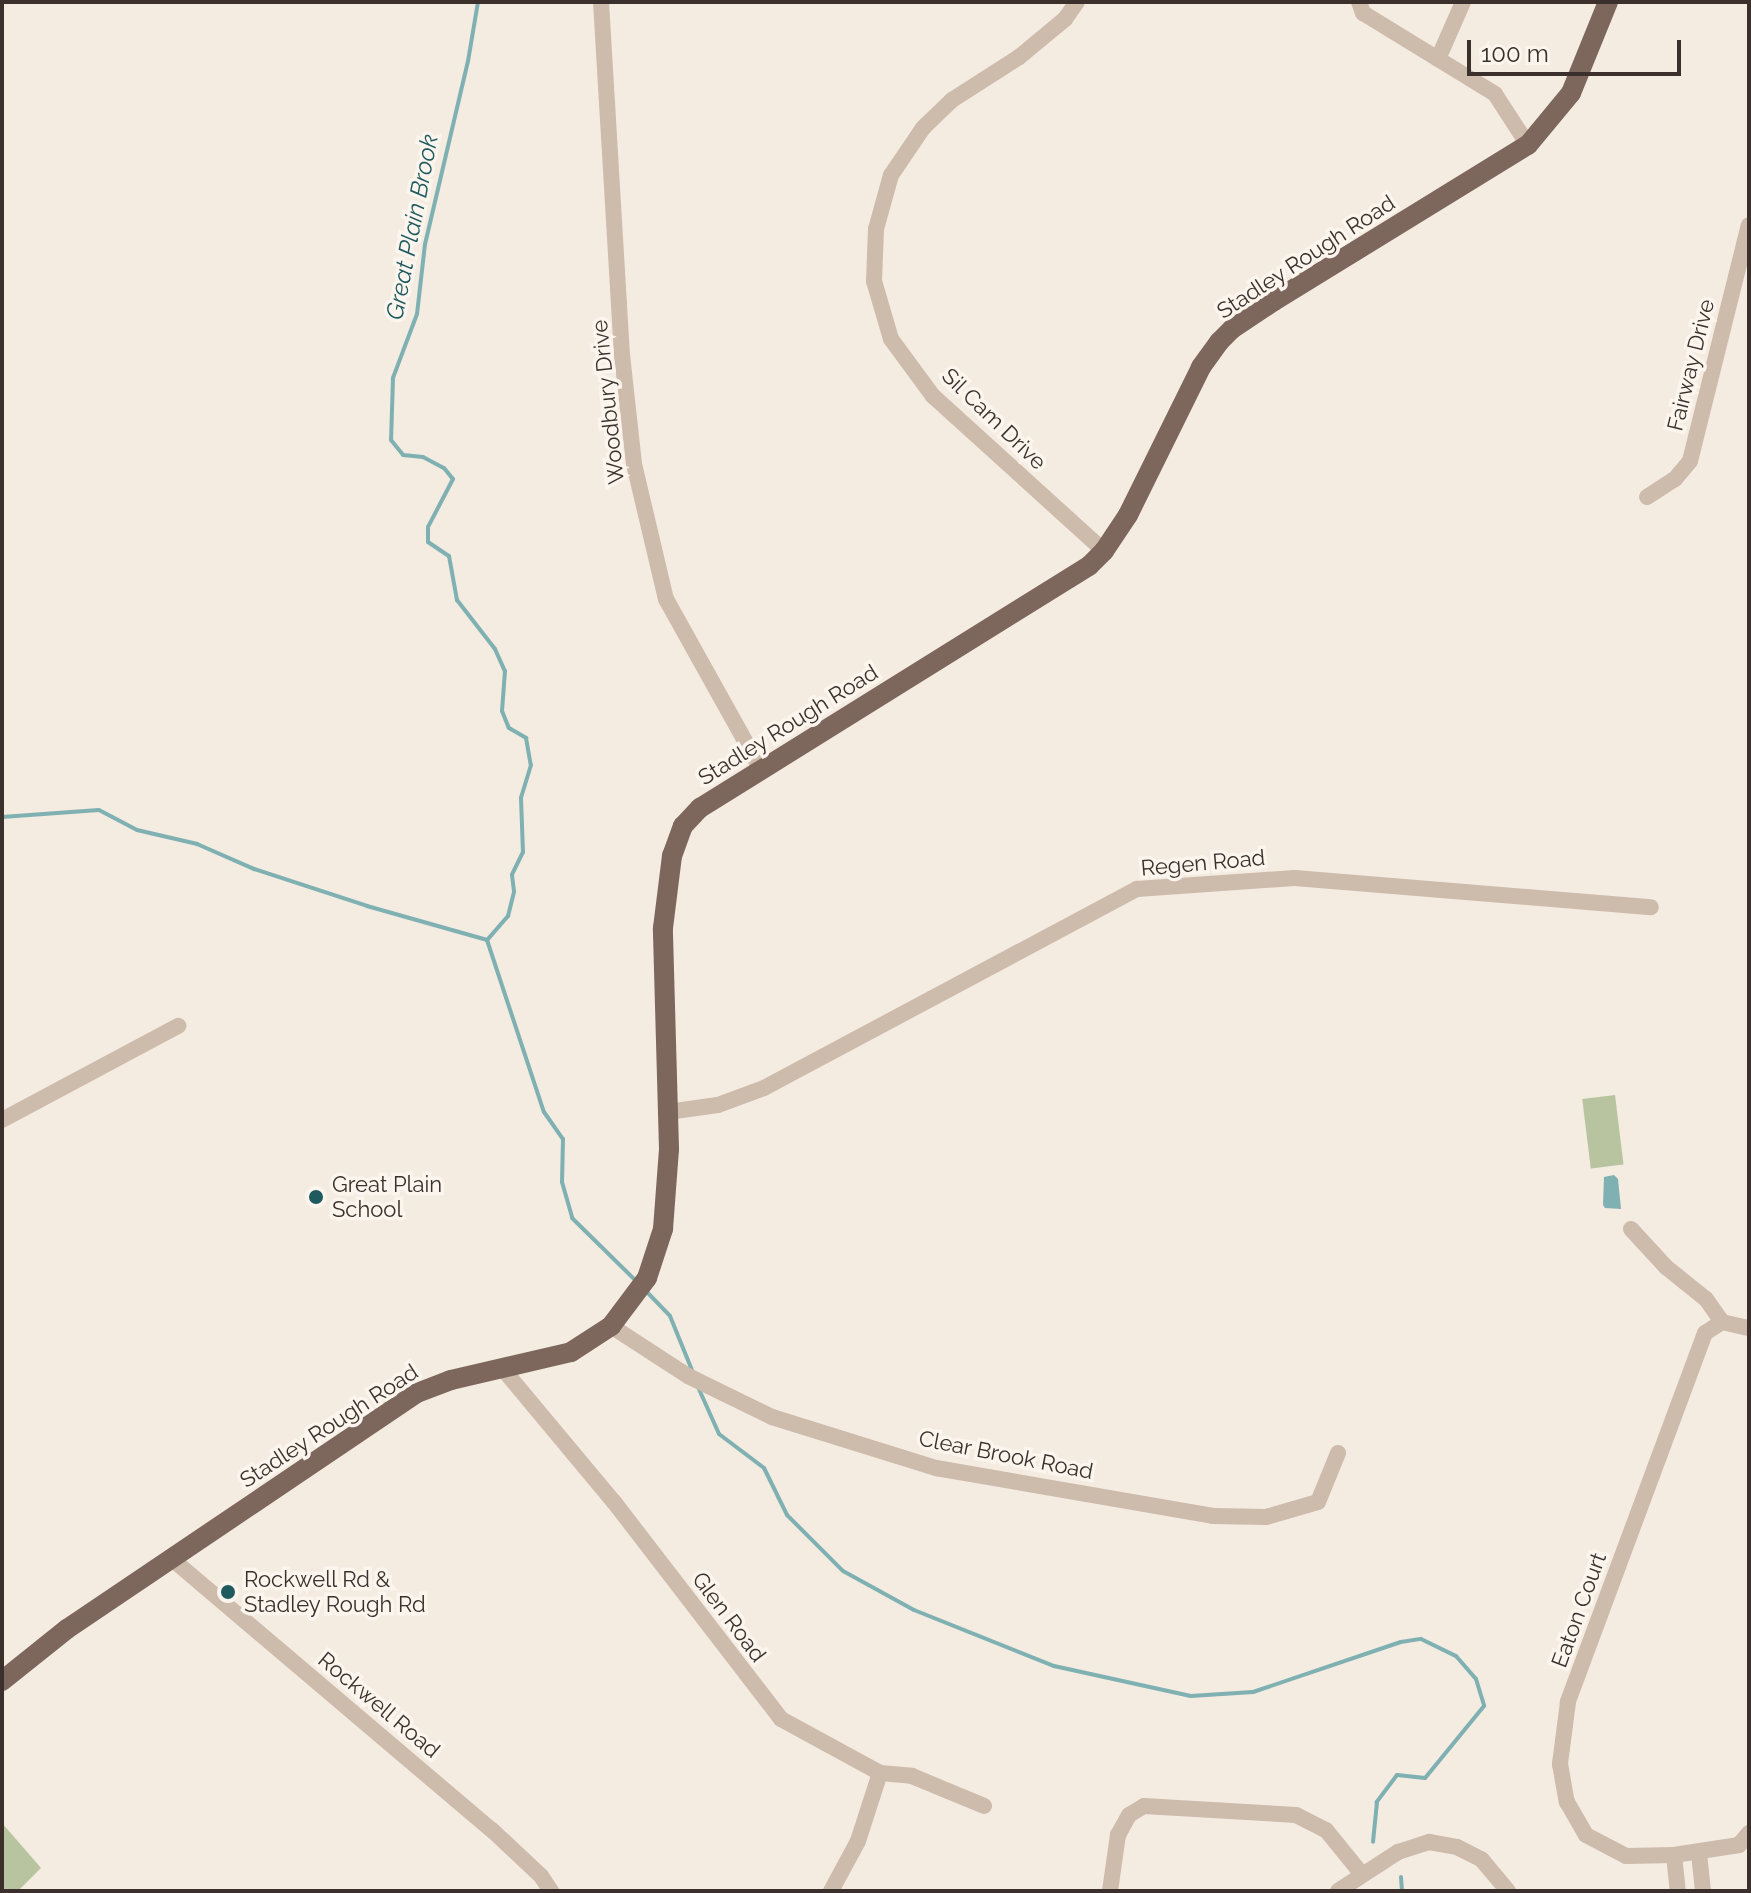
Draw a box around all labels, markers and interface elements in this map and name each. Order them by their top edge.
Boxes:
scale bar [1471,24,1685,74]
text: 100 m [1481,39,1549,68]
water label: Great Plain Brook [380,132,444,322]
street label: Stadley Rough Road [1212,189,1400,325]
street label: Fairway Drive [1662,296,1720,434]
street label: Woodbury Drive [586,318,630,486]
street label: Sil Cam Drive [936,363,1052,475]
street label: Stadley Rough Road [693,659,883,791]
street label: Regen Road [1140,844,1266,882]
place label: Great Plain School [332,1171,442,1222]
marker: Great Plain School [307,1188,325,1206]
street label: Stadley Rough Road [235,1358,423,1494]
street label: Clear Brook Road [916,1425,1096,1485]
street label: Eaton Court [1546,1549,1612,1671]
place label: Rockwell Rd & Stadley Rough Rd [244,1566,426,1618]
street label: Glen Road [687,1567,771,1667]
marker: Rockwell Rd & Stadley Rough Rd [219,1583,237,1601]
street label: Rockwell Road [312,1646,446,1764]

